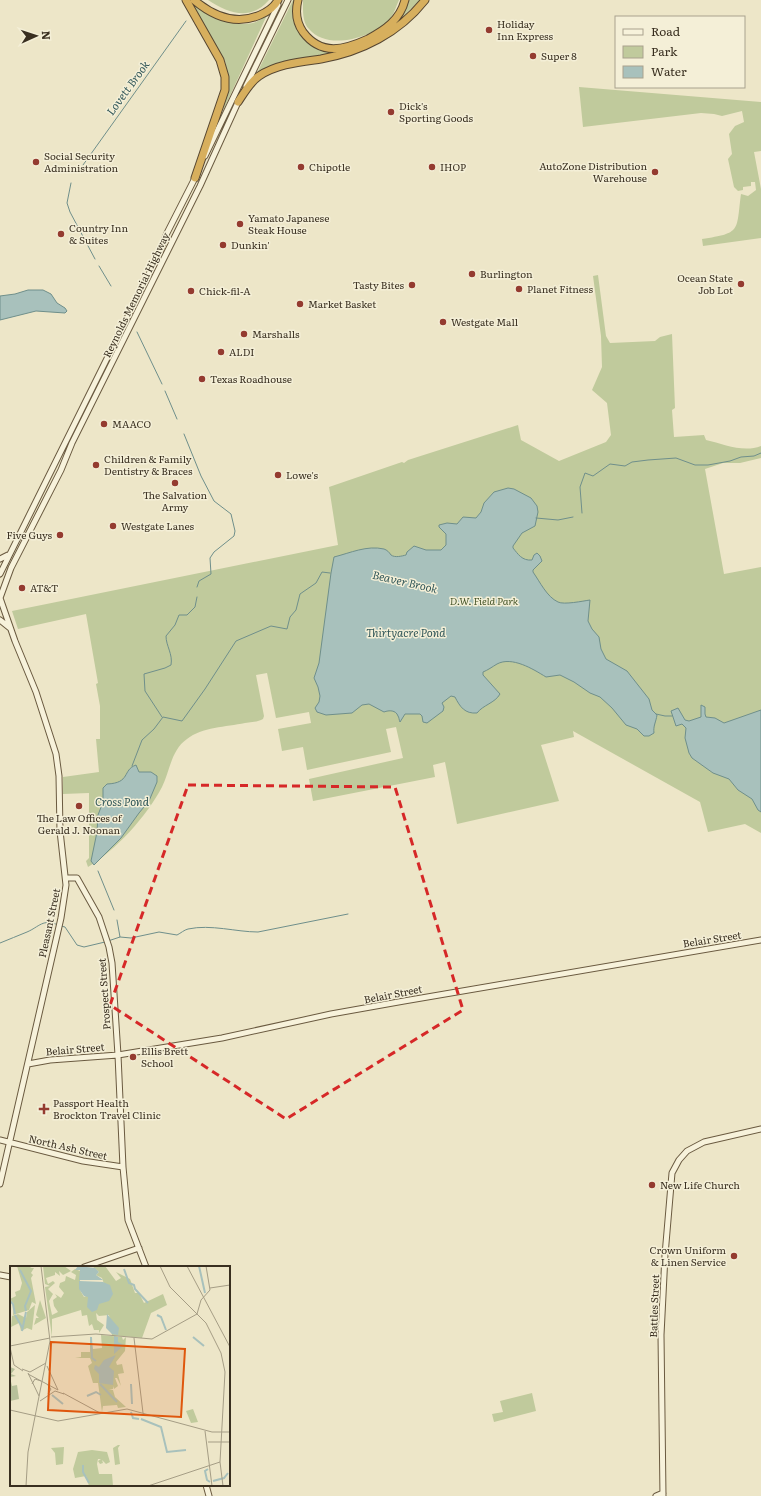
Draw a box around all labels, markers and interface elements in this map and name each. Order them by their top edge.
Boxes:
north arrow [16,16,56,56]
place label: Holiday Inn Express [497,16,554,43]
legend [615,16,745,88]
text: Road [651,22,681,40]
marker: Holiday Inn Express [484,25,494,35]
text: N [39,30,55,40]
text: Park [651,42,678,60]
place label: Super 8 [541,48,577,63]
marker: Super 8 [528,51,538,61]
water label: Lovett Brook [102,57,152,118]
text: Water [651,62,687,80]
place label: Dick's Sporting Goods [399,98,474,125]
marker: Dick's Sporting Goods [386,107,396,117]
place label: Social Security Administration [44,148,119,175]
marker: Social Security Administration [31,157,41,167]
place label: AutoZone Distribution Warehouse [539,158,647,185]
place label: Chipotle [309,159,350,174]
place label: IHOP [440,159,466,174]
marker: Chipotle [296,162,306,172]
marker: IHOP [427,162,437,172]
marker: AutoZone Distribution Warehouse [650,167,660,177]
place label: Yamato Japanese Steak House [248,210,329,237]
marker: Yamato Japanese Steak House [235,219,245,229]
place label: Country Inn & Suites [69,220,128,247]
marker: Country Inn & Suites [56,229,66,239]
street label: Reynolds Memorial Highway [99,229,173,360]
place label: Dunkin' [231,237,270,252]
marker: Dunkin' [218,240,228,250]
place label: Burlington [480,266,533,281]
marker: Burlington [467,269,477,279]
place label: Ocean State Job Lot [677,270,733,297]
place label: Tasty Bites [353,277,404,292]
marker: Ocean State Job Lot [736,279,746,289]
marker: Tasty Bites [407,280,417,290]
place label: Planet Fitness [527,281,593,296]
place label: Chick-fil-A [199,283,251,298]
marker: Planet Fitness [514,284,524,294]
marker: Chick-fil-A [186,286,196,296]
place label: Market Basket [308,296,376,311]
marker: Market Basket [295,299,305,309]
place label: Westgate Mall [451,314,519,329]
marker: Westgate Mall [438,317,448,327]
place label: Marshalls [252,326,300,341]
marker: Marshalls [239,329,249,339]
place label: ALDI [229,344,254,359]
marker: ALDI [216,347,226,357]
place label: Texas Roadhouse [210,371,292,386]
marker: Texas Roadhouse [197,374,207,384]
place label: MAACO [112,416,151,431]
marker: MAACO [99,419,109,429]
place label: Children & Family Dentistry & Braces [104,451,193,478]
marker: Children & Family Dentistry & Braces [91,460,101,470]
place label: Lowe's [286,467,319,482]
marker: Lowe's [273,470,283,480]
marker: The Salvation Army [170,478,180,488]
place label: The Salvation Army [143,487,208,514]
place label: Westgate Lanes [121,518,195,533]
marker: Westgate Lanes [108,521,118,531]
place label: Five Guys [6,527,52,542]
marker: Five Guys [55,530,65,540]
water label: Beaver Brook [371,566,439,596]
place label: AT&T [30,580,58,595]
marker: AT&T [17,583,27,593]
park label: D.W. Field Park [450,593,519,608]
water label: Thirtyacre Pond [366,624,446,640]
water label: Cross Pond [95,793,150,809]
marker: The Law Offices of Gerald J. Noonan [74,801,84,811]
place label: The Law Offices of Gerald J. Noonan [36,810,123,837]
street label: Pleasant Street [34,887,63,959]
street label: Belair Street [682,926,742,951]
street label: Prospect Street [94,958,113,1030]
street label: Belair Street [362,981,423,1007]
street label: Belair Street [45,1038,105,1059]
place label: Ellis Brett School [141,1043,188,1070]
marker: Ellis Brett School [128,1052,138,1062]
place label: Passport Health Brockton Travel Clinic [53,1095,161,1122]
marker: Passport Health Brockton Travel Clinic [38,1103,50,1115]
street label: North Ash Street [27,1130,109,1163]
place label: New Life Church [660,1177,740,1192]
marker: New Life Church [647,1180,657,1190]
place label: Crown Uniform & Linen Service [650,1242,726,1269]
marker: Crown Uniform & Linen Service [729,1251,739,1261]
inset map [10,1266,230,1486]
street label: Battles Street [645,1274,662,1338]

